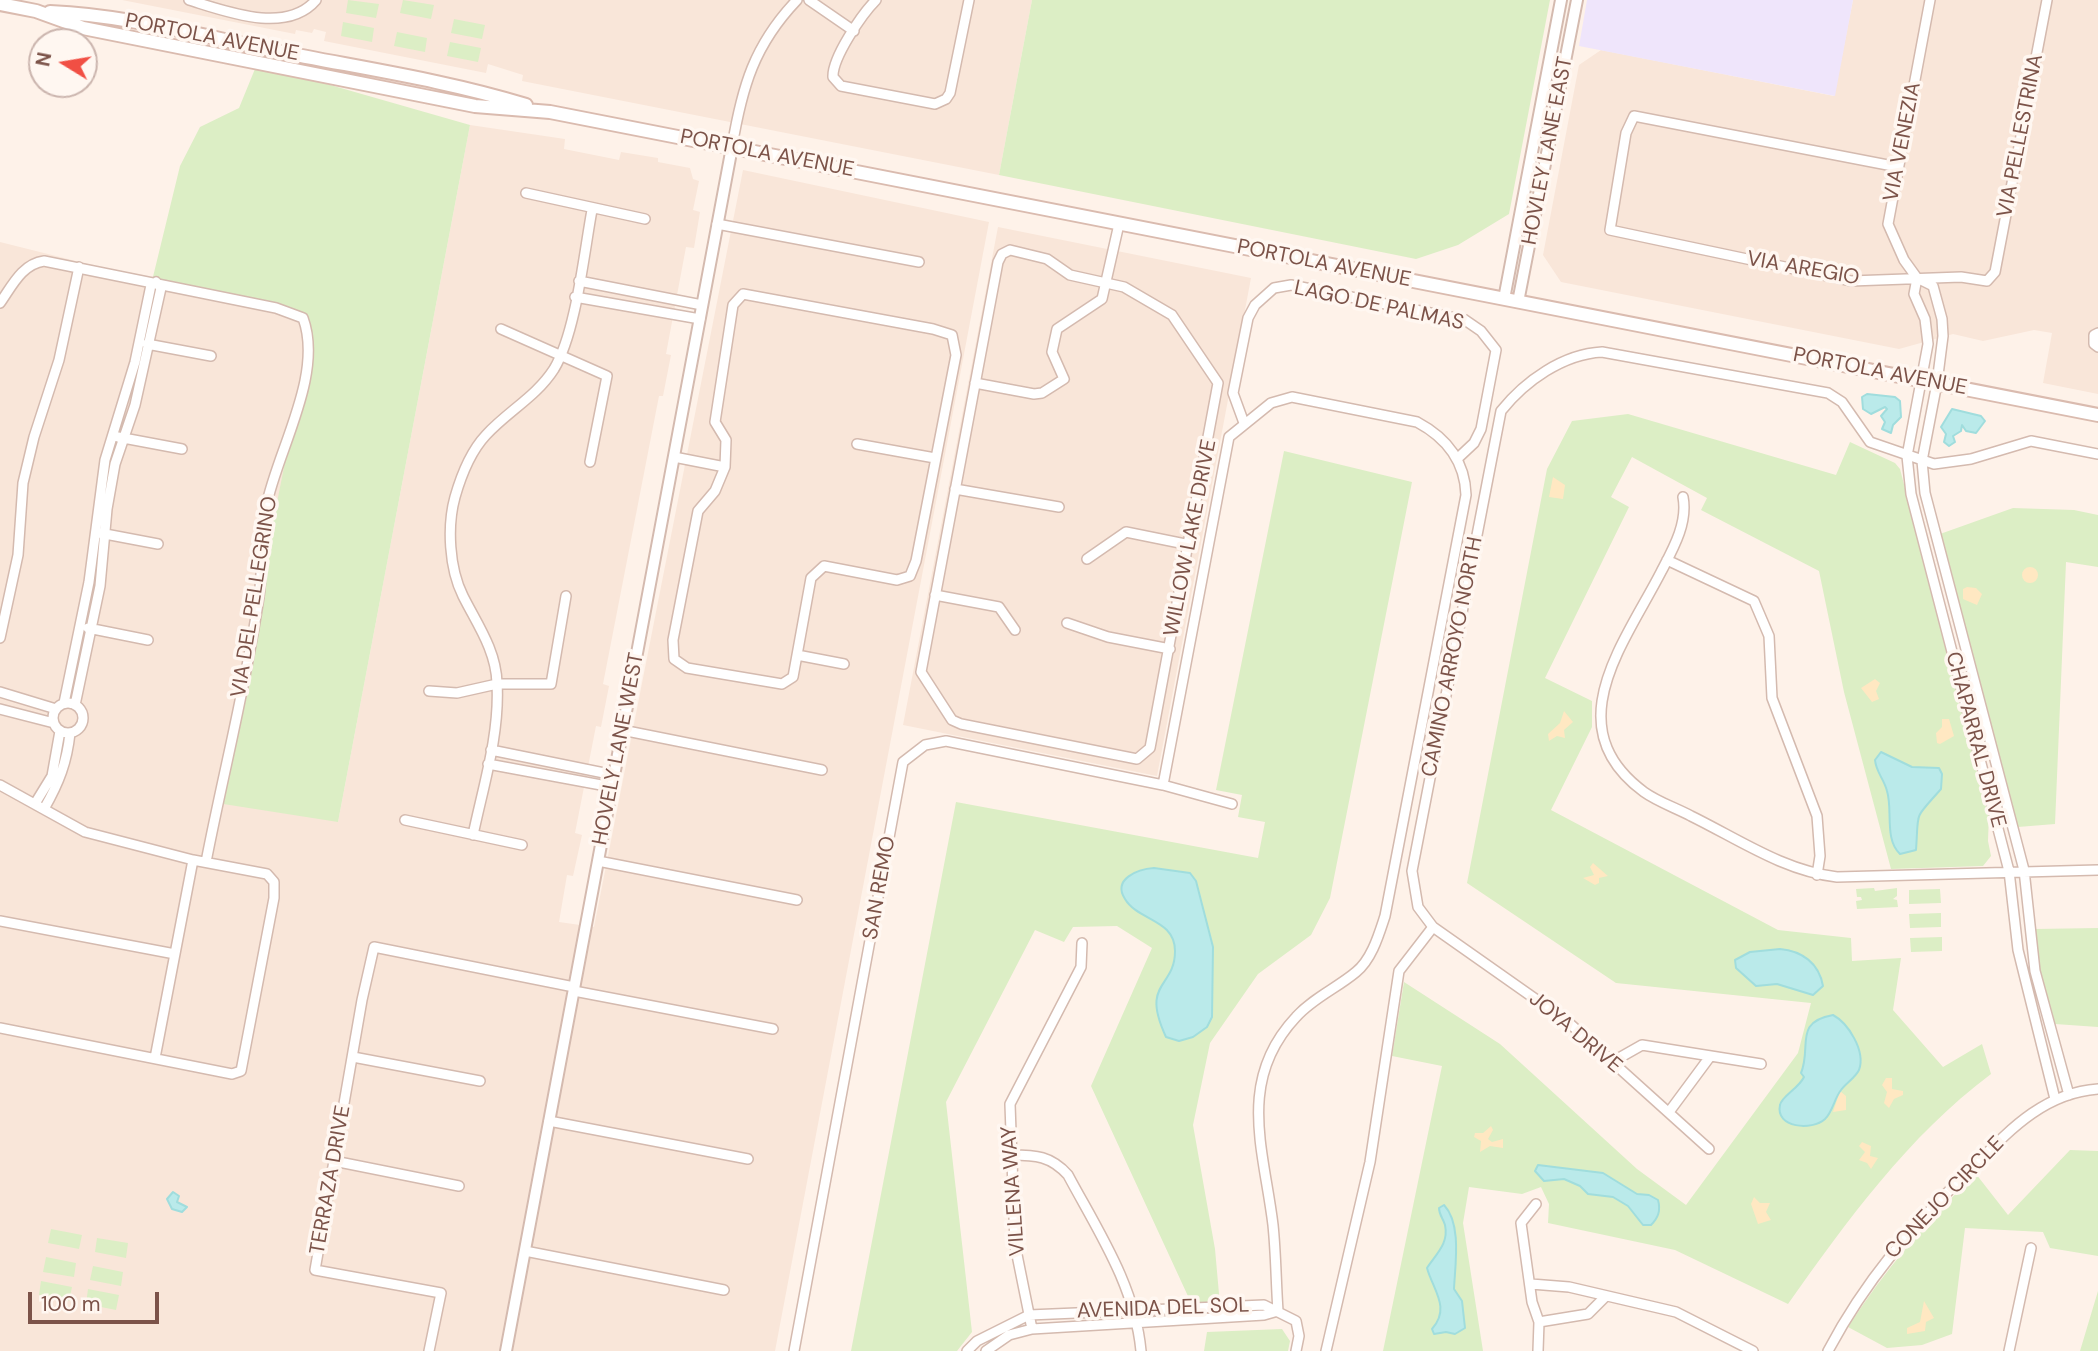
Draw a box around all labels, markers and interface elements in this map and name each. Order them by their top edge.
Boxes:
street label: PORTOLA AVENUE [123,9,301,67]
north arrow [28,28,98,98]
text: N [30,50,57,68]
street label: VIA PELLESTRINA [1993,52,2049,220]
street label: HOVLEY LANE EAST [1517,55,1579,247]
street label: VIA VENEZIA [1879,80,1927,204]
street label: PORTOLA AVENUE [678,125,856,183]
street label: PORTOLA AVENUE [1235,235,1413,293]
street label: VIA AREGIO [1745,247,1861,291]
street label: LAGO DE PALMAS [1292,276,1466,336]
street label: PORTOLA AVENUE [1791,343,1969,401]
street label: WILLOW LAKE DRIVE [1160,437,1222,639]
street label: VIA DEL PELLEGRINO [227,494,283,700]
street label: CAMINO ARROYO NORTH [1417,535,1489,779]
street label: CHAPARRAL DRIVE [1939,649,2011,831]
street label: HOVELY LANE WEST [588,651,650,847]
street label: SAN REMO [859,834,901,942]
street label: JOYA DRIVE [1523,987,1627,1079]
street label: TERRAZA DRIVE [305,1103,357,1257]
street label: VILLENA WAY [997,1125,1031,1257]
street label: CONEJO CIRCLE [1880,1132,2010,1264]
scale bar [32,1278,163,1322]
text: 100 m [41,1290,101,1318]
street label: AVENIDA DEL SOL [1076,1293,1250,1325]

